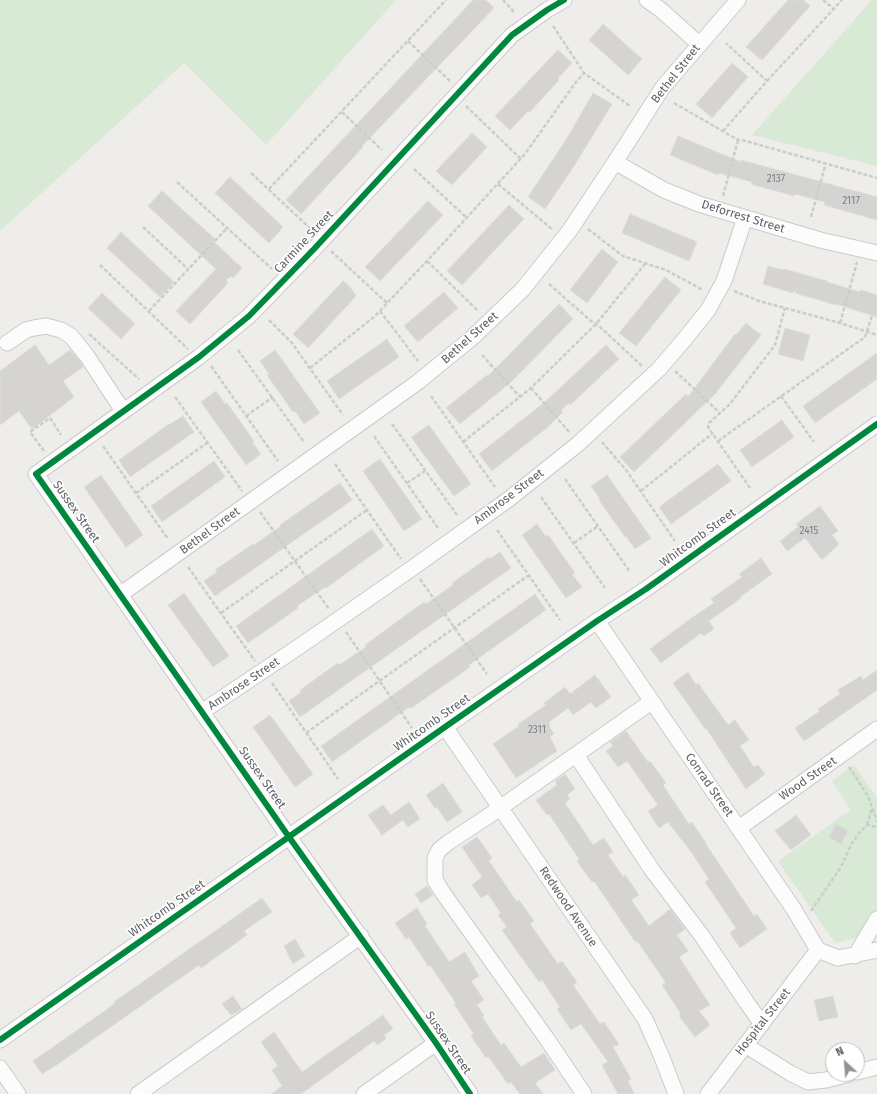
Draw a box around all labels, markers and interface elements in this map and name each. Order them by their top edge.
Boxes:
street label: Bethel Street [648,42,704,106]
house number: 2137 [767,173,785,185]
house number: 2117 [842,195,860,207]
street label: Deforrest Street [700,197,786,237]
street label: Carmine Street [271,208,337,276]
street label: Bethel Street [439,309,501,367]
street label: Ambrose Street [471,466,547,528]
street label: Sussex Street [49,478,103,546]
street label: Bethel Street [177,504,243,558]
street label: Whitcomb Street [657,506,739,570]
house number: 2415 [800,525,818,537]
street label: Ambrose Street [205,655,283,713]
street label: Whitcomb Street [391,691,473,755]
house number: 2311 [528,724,546,736]
street label: Sussex Street [235,744,289,812]
street label: Conrad Street [682,750,736,820]
street label: Wood Street [777,754,839,804]
street label: Redwood Avenue [536,864,600,950]
street label: Whitcomb Street [126,877,208,941]
street label: Hospital Street [732,986,794,1058]
street label: Sussex Street [422,1009,474,1077]
north arrow [825,1042,865,1082]
text: N [834,1044,846,1059]

